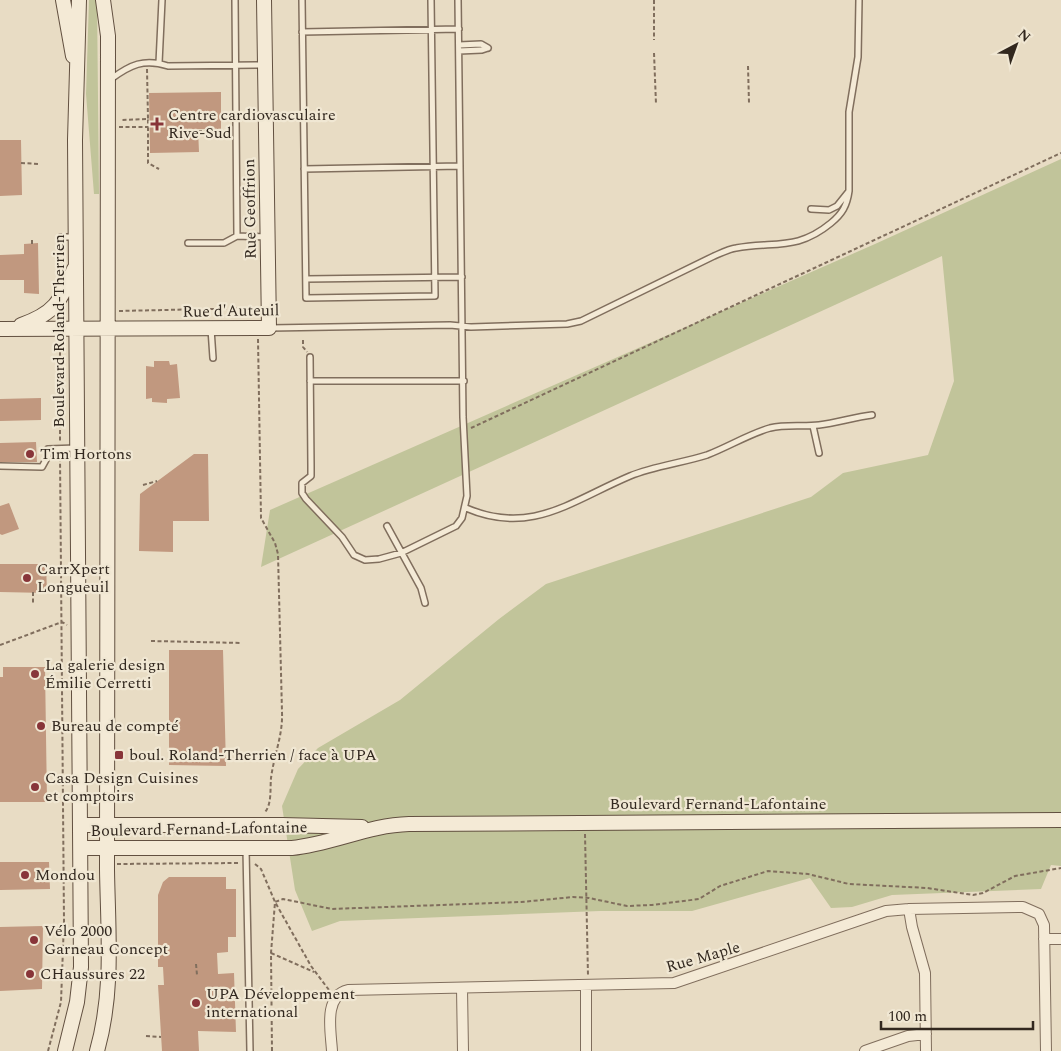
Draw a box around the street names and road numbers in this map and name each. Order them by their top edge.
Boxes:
street label: Rue Geoffrion [237,159,263,259]
street label: Boulevard Roland-Therrien [47,234,71,428]
street label: Rue d'Auteuil [182,298,280,324]
street label: Boulevard Fernand-Lafontaine [609,792,827,816]
street label: Boulevard Fernand-Lafontaine [90,815,308,843]
street label: Rue Maple [663,935,743,979]

